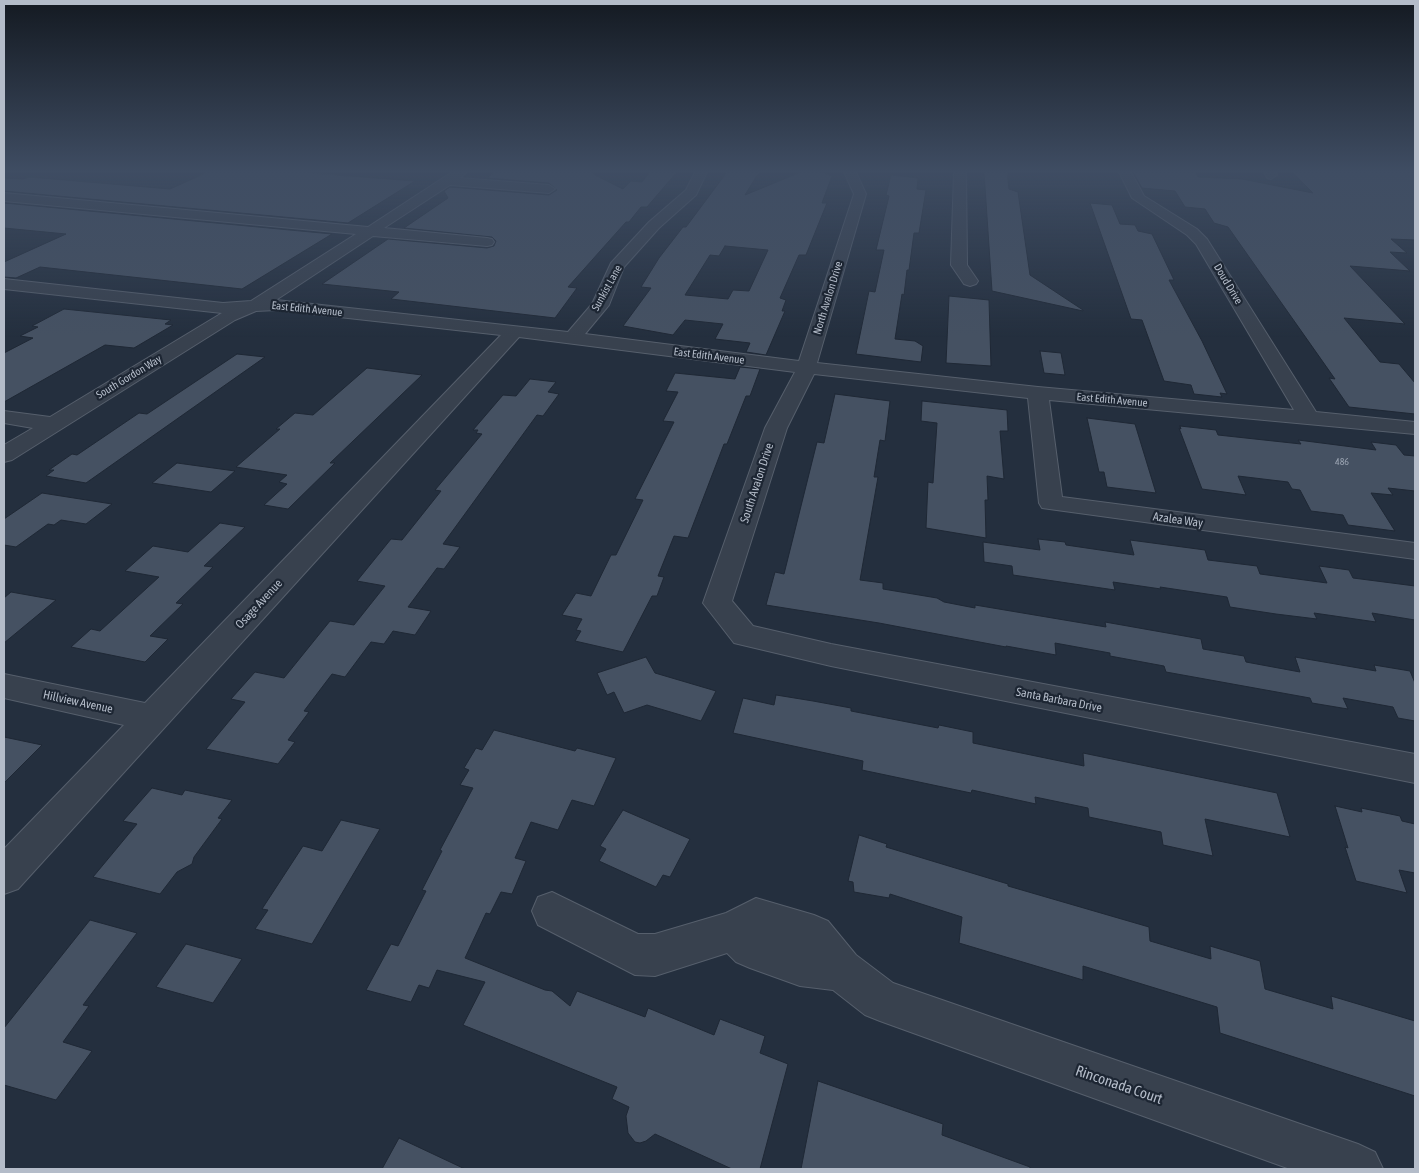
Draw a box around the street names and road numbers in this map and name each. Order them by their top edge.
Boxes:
street label: North Avalon Drive [811,260,845,336]
street label: Doud Drive [1211,261,1245,307]
street label: Sunkist Lane [589,263,625,313]
street label: East Edith Avenue [271,299,343,319]
street label: East Edith Avenue [673,345,745,367]
street label: South Gordon Way [94,352,164,402]
street label: East Edith Avenue [1076,390,1148,410]
street label: South Avalon Drive [737,441,777,525]
street label: Azalea Way [1152,509,1204,531]
street label: Osage Avenue [233,576,285,632]
street label: Santa Barbara Drive [1015,685,1103,715]
street label: Hillview Avenue [42,688,114,716]
street label: Rinconada Court [1073,1062,1165,1108]

